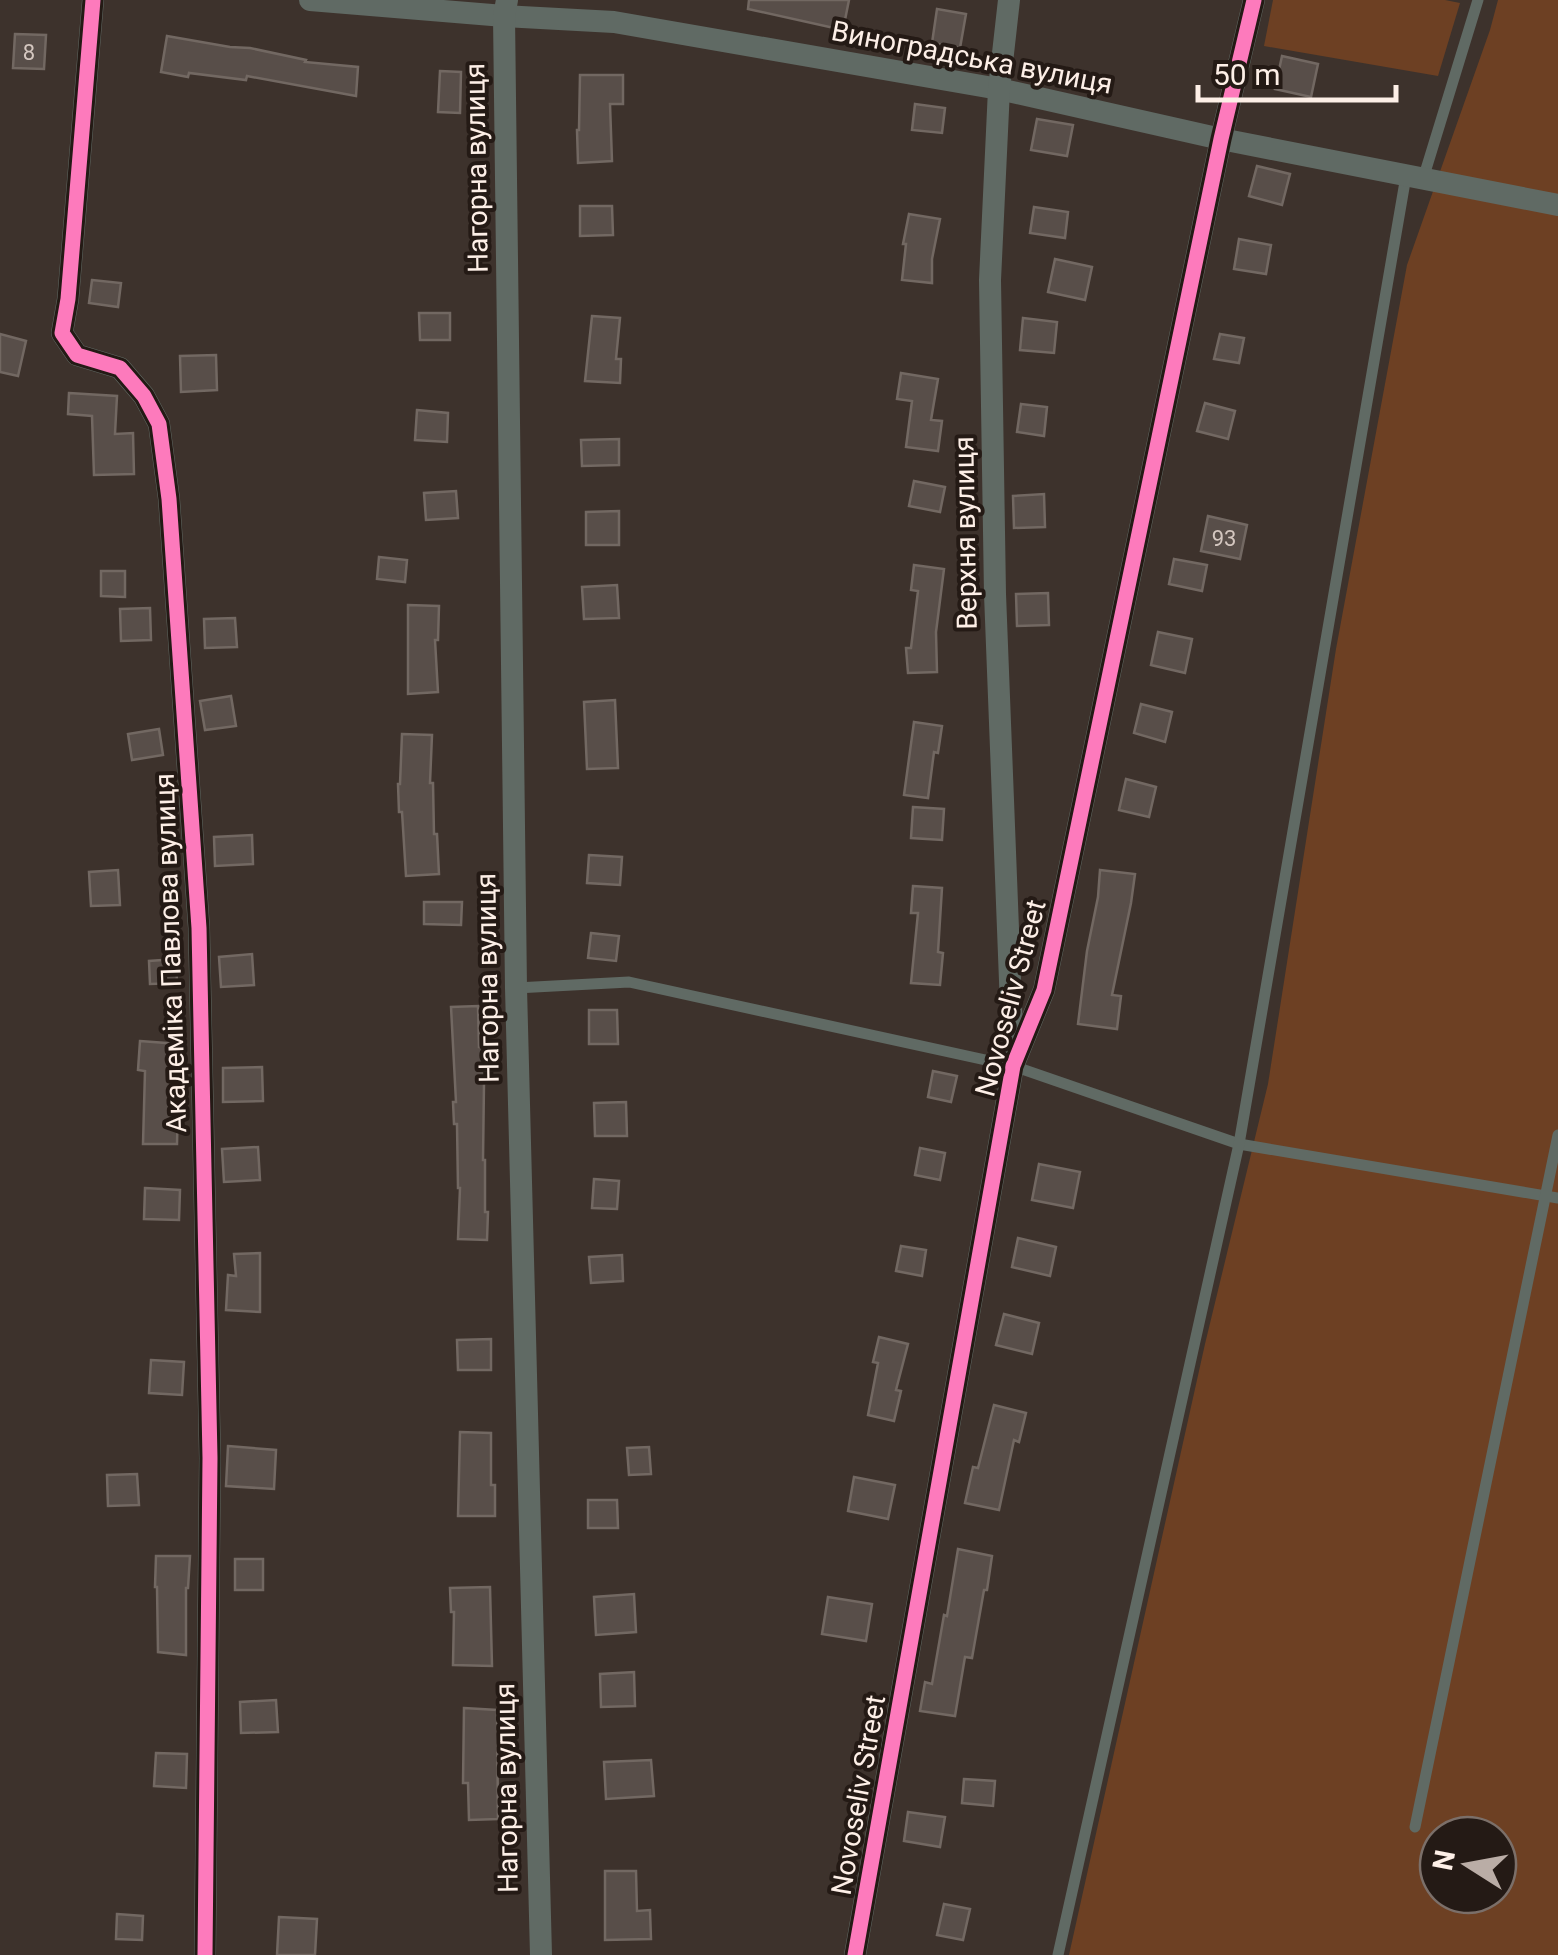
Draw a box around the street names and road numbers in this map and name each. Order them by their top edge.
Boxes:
street label: Виноградська вулиця [829,14,1115,101]
street label: Нагорна вулиця [458,63,495,273]
street label: Верхня вулиця [947,436,984,630]
street label: Академіка Павлова вулиця [148,773,193,1133]
street label: Нагорна вулиця [469,873,506,1083]
street label: Novoseliv Street [968,896,1053,1100]
street label: Нагорна вулиця [488,1683,525,1893]
street label: Novoseliv Street [825,1693,892,1898]

